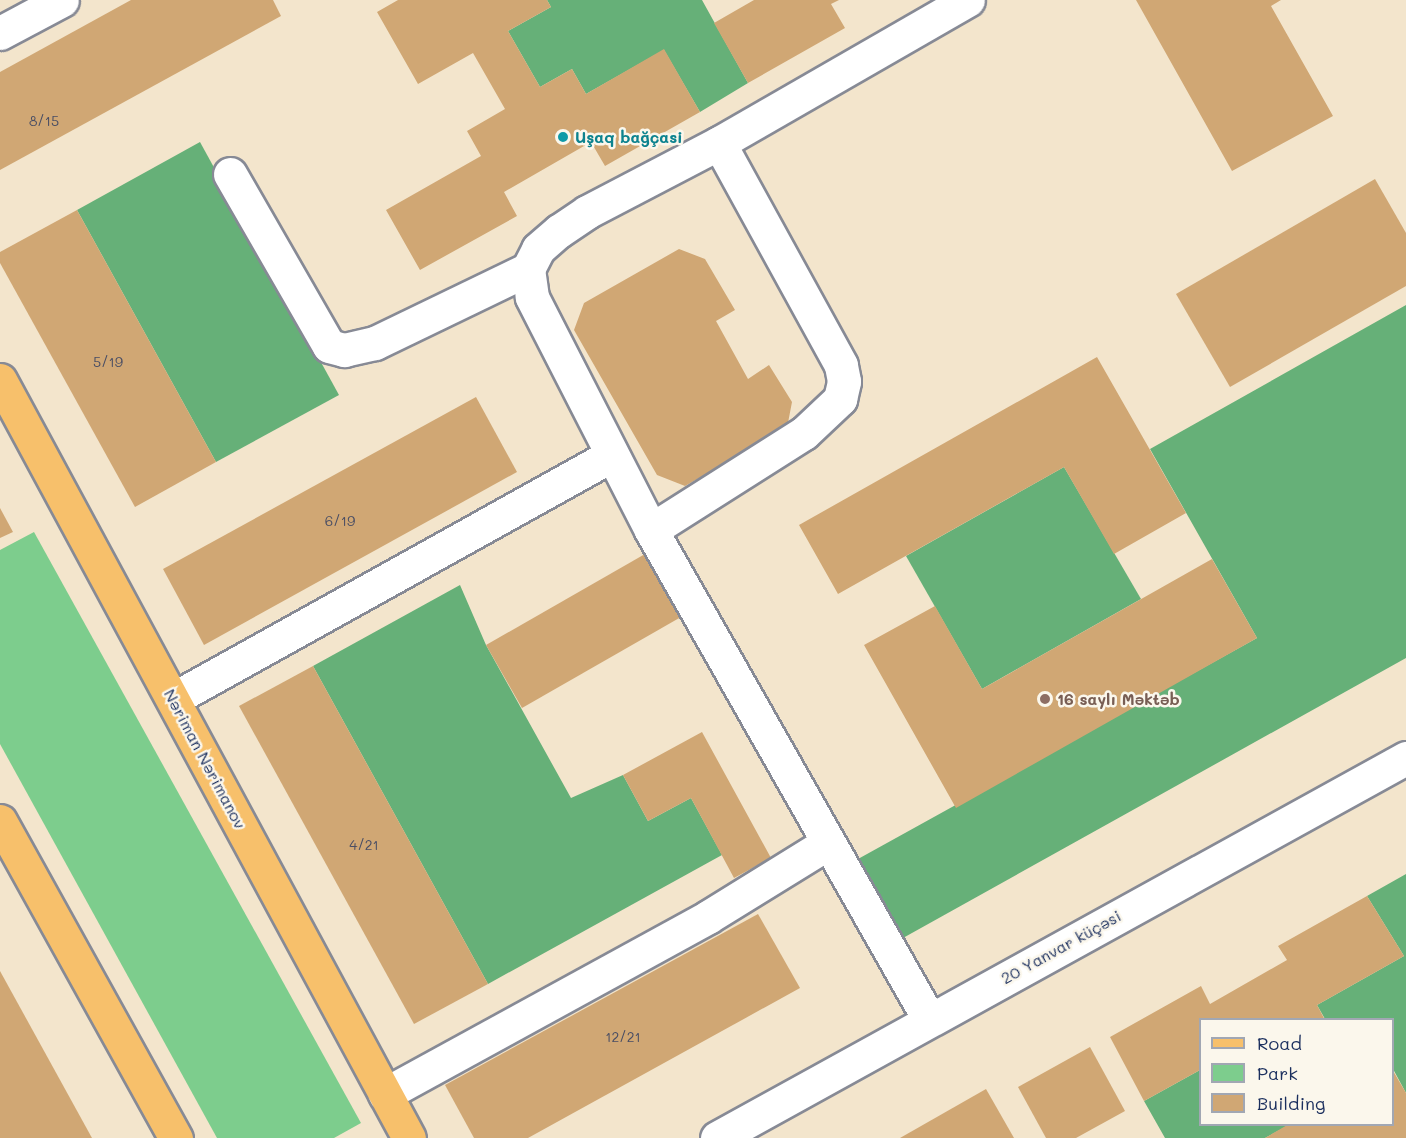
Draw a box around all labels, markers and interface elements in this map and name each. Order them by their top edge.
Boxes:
house number: 8/15 [29,113,59,129]
place label: Uşaq bağçasi [575,127,683,147]
marker: Uşaq bağçasi [556,130,570,144]
house number: 5/19 [93,354,123,370]
house number: 6/19 [325,513,355,529]
street label: Nəriman Nərimanov [160,686,250,832]
place label: 16 saylı Məktəb [1057,689,1180,709]
marker: 16 saylı Məktəb [1038,692,1052,706]
house number: 4/21 [349,837,379,853]
street label: 20 Yanvar küçəsi [998,906,1124,988]
legend [1199,1018,1394,1126]
house number: 12/21 [605,1029,641,1045]
text: Road [1257,1031,1302,1055]
text: Park [1257,1061,1298,1085]
text: Building [1257,1091,1325,1115]

